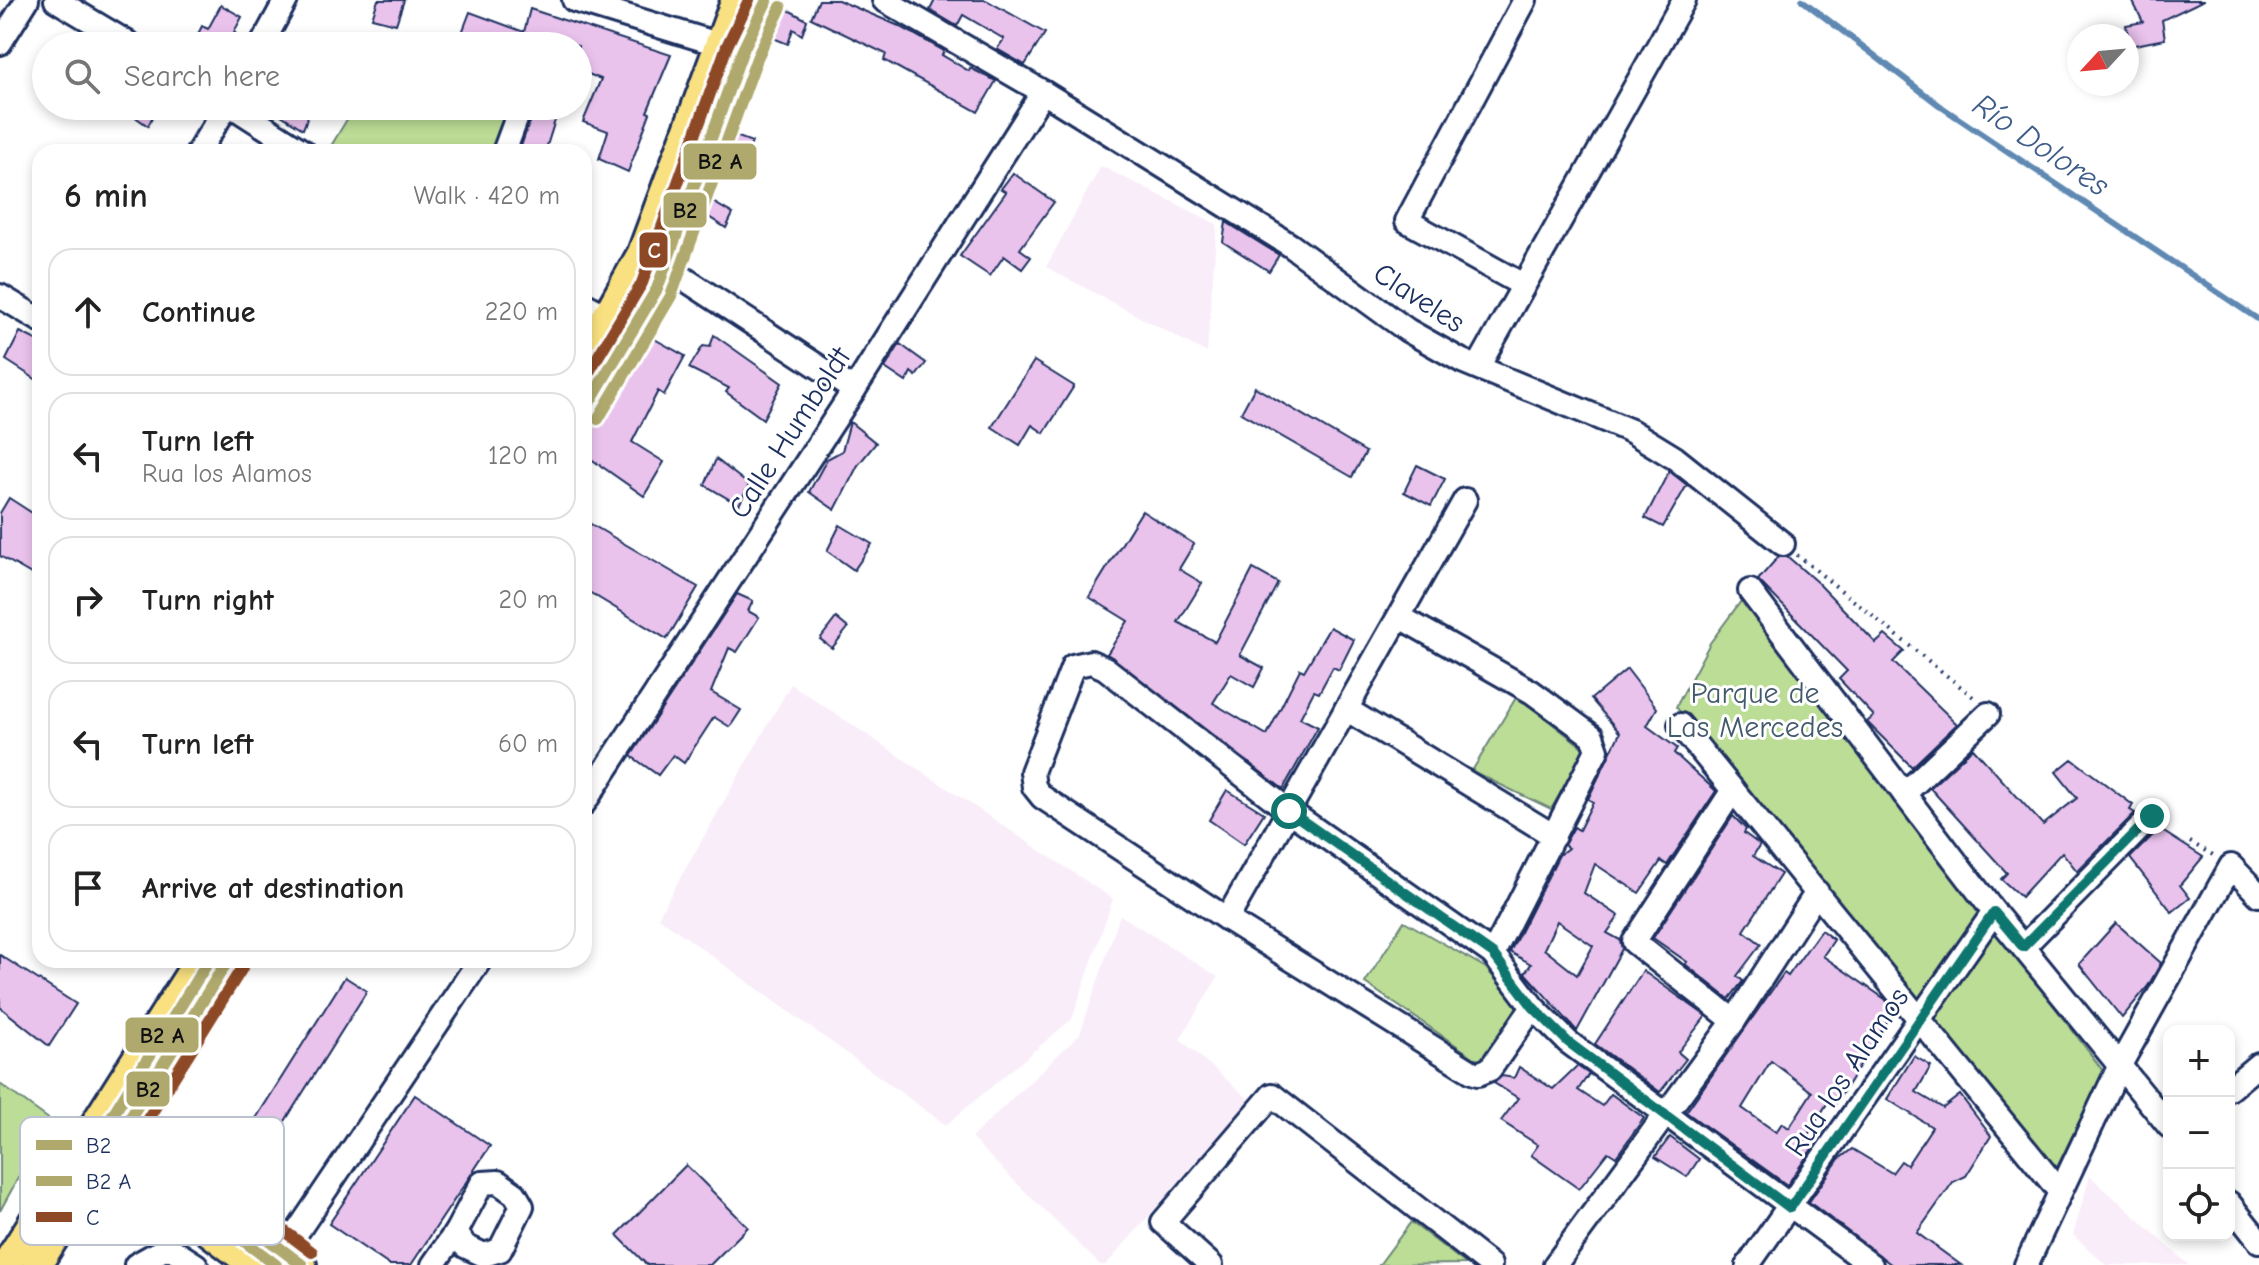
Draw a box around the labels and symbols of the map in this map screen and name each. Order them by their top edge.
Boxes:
north arrow [2067,24,2139,96]
water label: Río Dolores [1966,86,2117,204]
line badge: B2 A [682,142,758,181]
text: B2 A [698,149,742,175]
line badge: B2 [662,191,708,229]
text: B2 [673,198,697,224]
line badge: C [638,231,669,269]
text: C [647,238,661,264]
street label: Claveles [1367,256,1471,340]
street label: Calle Humboldt [722,340,859,525]
park label: Parque de Las Mercedes [1667,676,1843,745]
route start [1271,793,1307,829]
route end [2134,798,2170,834]
street label: Rua los Alamos [1778,981,1916,1163]
line badge: B2 A [124,1016,200,1054]
text: B2 A [140,1023,184,1049]
line badge: B2 [125,1070,171,1108]
text: B2 [136,1077,160,1103]
legend [20,1117,284,1245]
text: B2 [86,1133,111,1159]
text: B2 A [86,1169,131,1195]
text: C [86,1205,100,1231]

